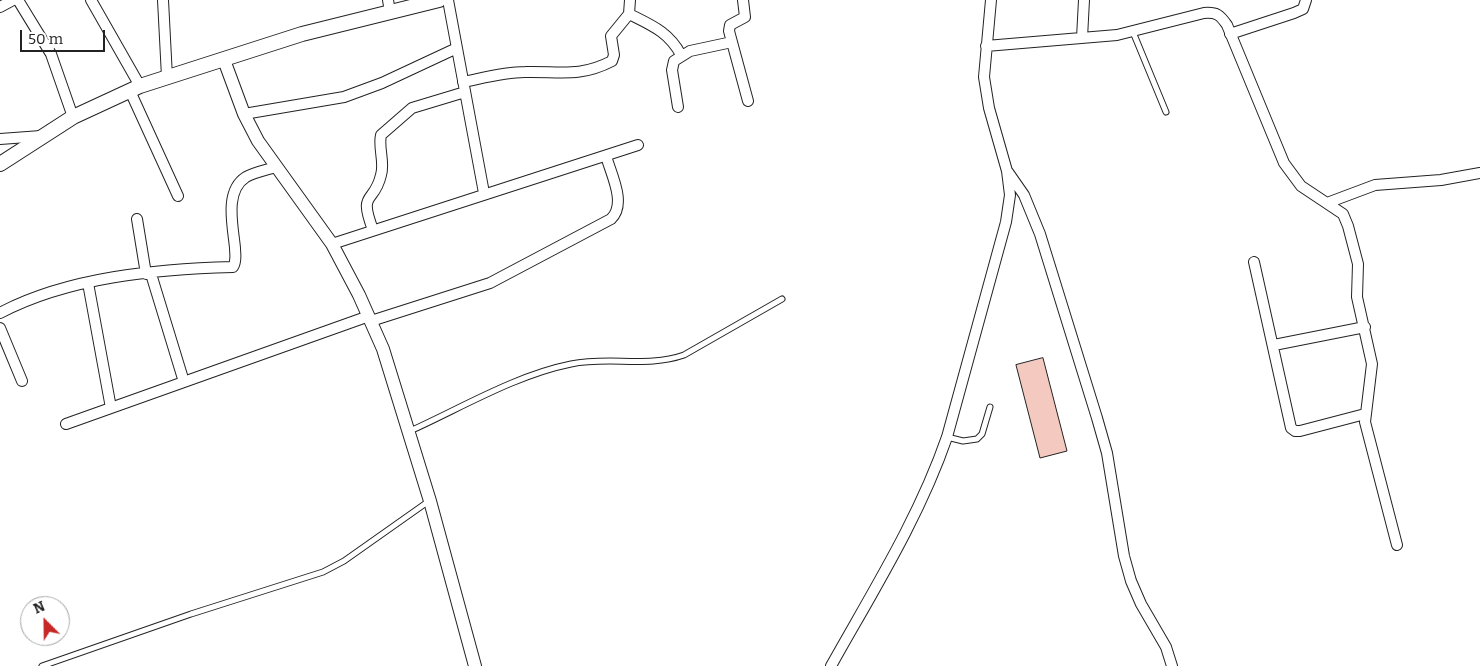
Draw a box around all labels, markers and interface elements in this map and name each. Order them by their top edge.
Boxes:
scale bar [22,20,108,52]
text: 50 m [28,30,63,48]
north arrow [20,596,70,646]
text: N [31,598,48,618]

